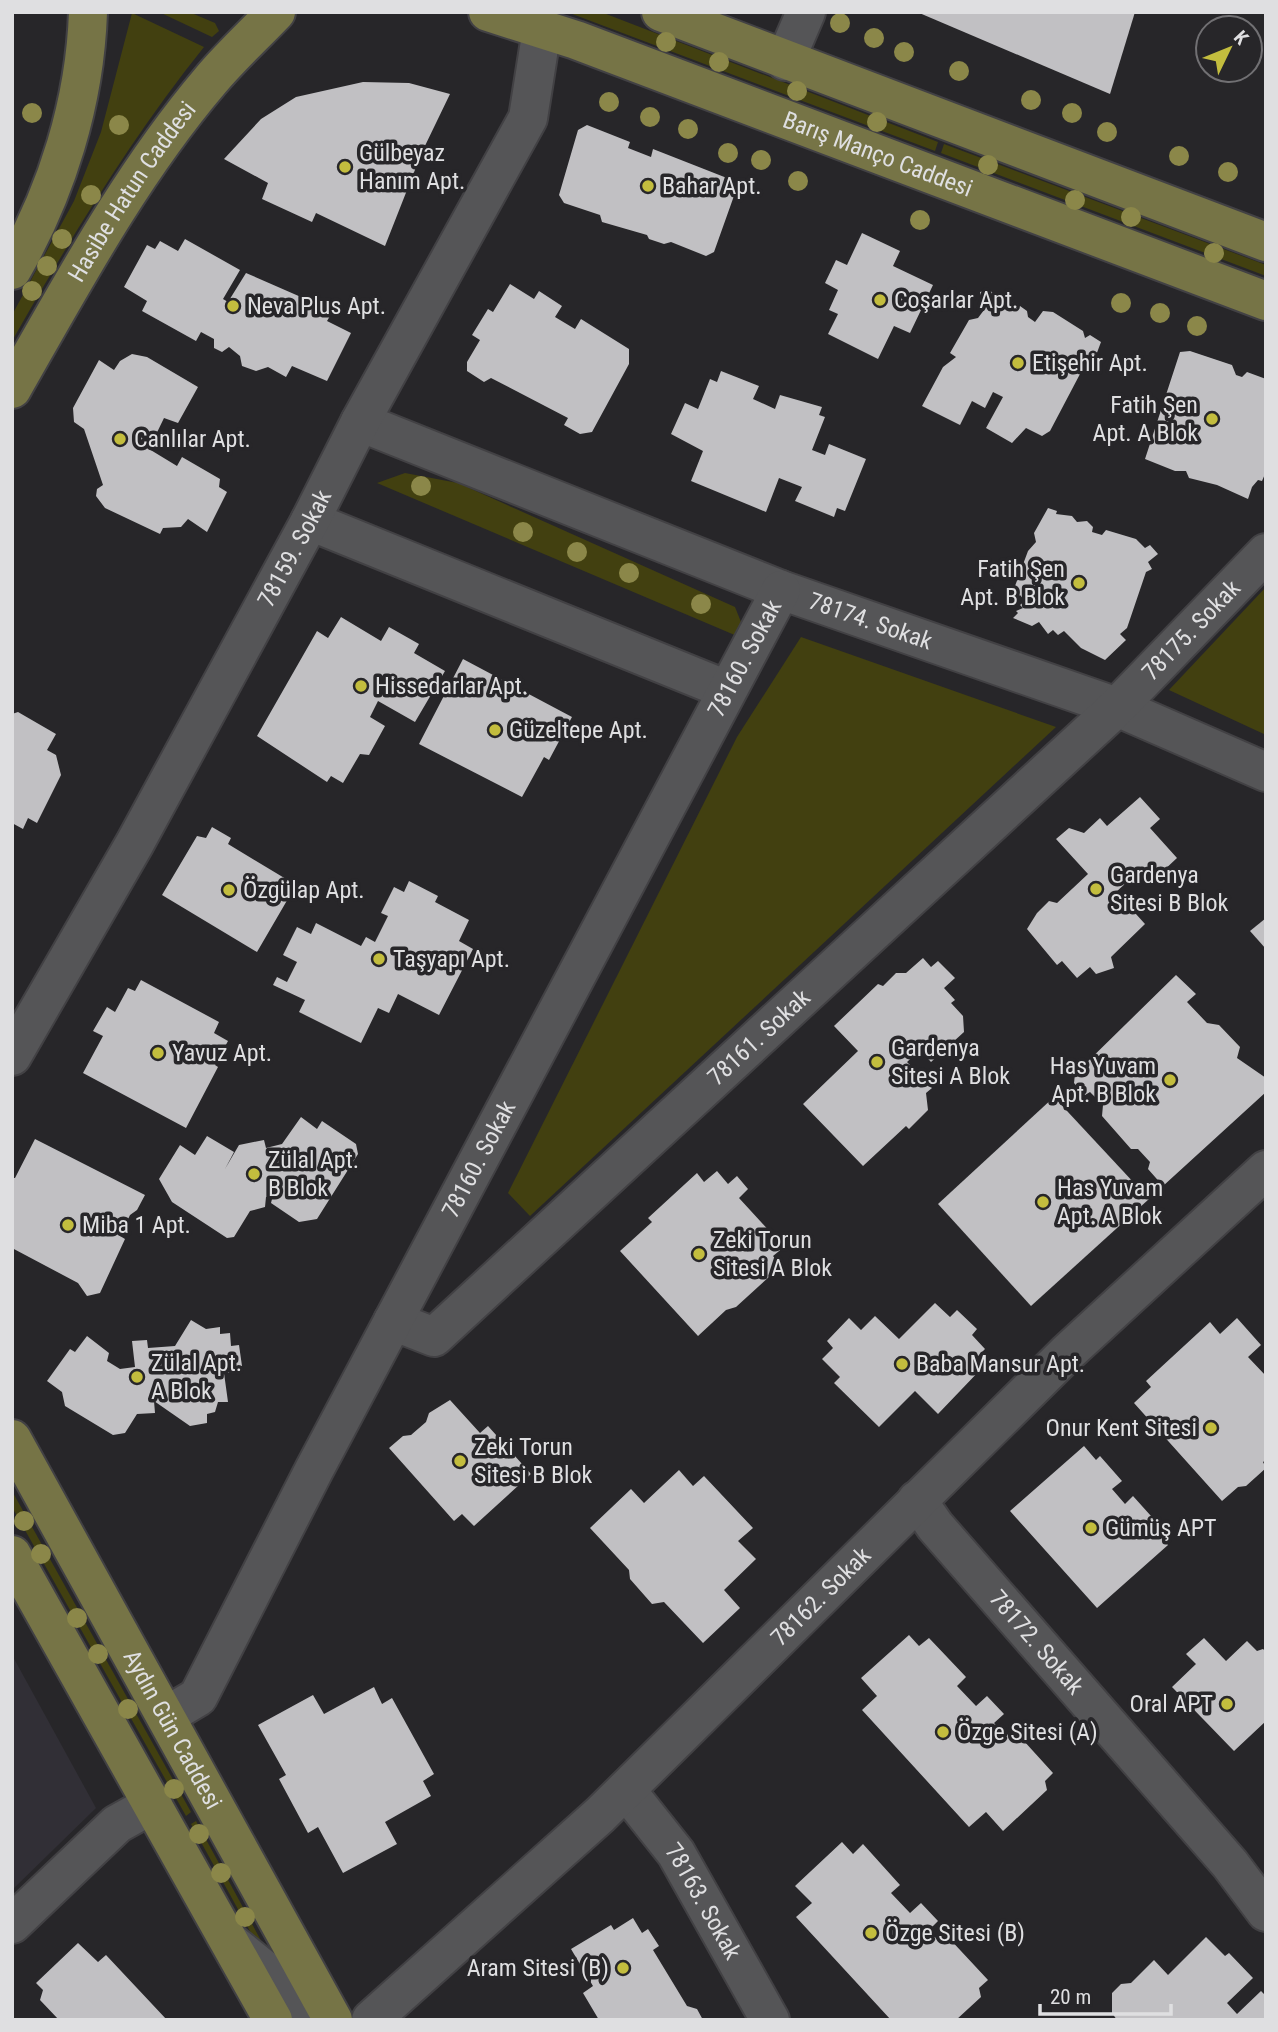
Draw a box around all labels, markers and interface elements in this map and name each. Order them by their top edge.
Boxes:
north arrow [1194,14,1264,84]
text: K [1229,26,1253,50]
street label: Hasibe Hatun Caddesi [62,96,202,287]
street label: Barış Manço Caddesi [779,106,977,203]
place label: Gülbeyaz Hanım Apt. [359,139,465,195]
marker: Gülbeyaz Hanım Apt. [337,159,353,175]
place label: Bahar Apt. [662,172,762,200]
marker: Bahar Apt. [640,178,656,194]
place label: Coşarlar Apt. [894,286,1018,314]
place label: Neva Plus Apt. [247,292,386,320]
marker: Coşarlar Apt. [872,292,888,308]
marker: Neva Plus Apt. [225,298,241,314]
place label: Etişehir Apt. [1032,349,1148,377]
marker: Etişehir Apt. [1010,355,1026,371]
place label: Fatih Şen Apt. A Blok [1093,391,1198,447]
marker: Fatih Şen Apt. A Blok [1204,411,1220,427]
place label: Canlılar Apt. [134,425,251,453]
marker: Canlılar Apt. [112,431,128,447]
street label: 78159. Sokak [252,485,337,612]
place label: Fatih Şen Apt. B Blok [960,555,1065,611]
street label: 78175. Sokak [1136,574,1246,686]
marker: Fatih Şen Apt. B Blok [1071,575,1087,591]
street label: 78174. Sokak [805,587,936,656]
street label: 78160. Sokak [702,595,787,722]
place label: Hissedarlar Apt. [375,672,528,700]
marker: Hissedarlar Apt. [353,678,369,694]
place label: Güzeltepe Apt. [509,716,648,744]
marker: Güzeltepe Apt. [487,722,503,738]
place label: Gardenya Sitesi B Blok [1110,861,1229,917]
place label: Özgülap Apt. [243,876,365,904]
marker: Gardenya Sitesi B Blok [1088,881,1104,897]
marker: Özgülap Apt. [221,882,237,898]
place label: Taşyapı Apt. [393,945,510,973]
marker: Taşyapı Apt. [371,951,387,967]
street label: 78161. Sokak [702,983,816,1091]
place label: Gardenya Sitesi A Blok [891,1034,1010,1090]
place label: Yavuz Apt. [172,1039,272,1067]
marker: Yavuz Apt. [150,1045,166,1061]
place label: Has Yuvam Apt. B Blok [1050,1052,1156,1108]
marker: Gardenya Sitesi A Blok [869,1054,885,1070]
marker: Has Yuvam Apt. B Blok [1162,1072,1178,1088]
street label: 78160. Sokak [436,1096,522,1223]
place label: Zülal Apt. B Blok [268,1146,359,1202]
marker: Zülal Apt. B Blok [246,1166,262,1182]
place label: Has Yuvam Apt. A Blok [1057,1174,1163,1230]
marker: Has Yuvam Apt. A Blok [1035,1194,1051,1210]
place label: Miba 1 Apt. [82,1211,191,1239]
marker: Miba 1 Apt. [60,1217,76,1233]
place label: Zeki Torun Sitesi A Blok [713,1226,832,1282]
marker: Zeki Torun Sitesi A Blok [691,1246,707,1262]
place label: Zülal Apt. A Blok [151,1349,242,1405]
place label: Baba Mansur Apt. [916,1350,1085,1378]
marker: Baba Mansur Apt. [894,1356,910,1372]
marker: Zülal Apt. A Blok [129,1369,145,1385]
place label: Onur Kent Sitesi [1046,1414,1197,1442]
marker: Onur Kent Sitesi [1203,1420,1219,1436]
place label: Zeki Torun Sitesi B Blok [474,1433,593,1489]
marker: Zeki Torun Sitesi B Blok [452,1453,468,1469]
place label: Gümüş APT [1105,1514,1217,1542]
marker: Gümüş APT [1083,1520,1099,1536]
street label: 78162. Sokak [765,1541,877,1652]
street label: 78172. Sokak [984,1585,1090,1700]
street label: Aydın Gün Caddesi [117,1645,228,1814]
place label: Oral APT [1130,1690,1213,1718]
marker: Oral APT [1219,1696,1235,1712]
place label: Özge Sitesi (A) [957,1718,1098,1746]
marker: Özge Sitesi (A) [935,1724,951,1740]
street label: 78163. Sokak [660,1837,747,1965]
place label: Özge Sitesi (B) [885,1919,1025,1947]
marker: Özge Sitesi (B) [863,1925,879,1941]
place label: Aram Sitesi (B) [467,1954,609,1982]
marker: Aram Sitesi (B) [615,1960,631,1976]
scale bar [1040,1972,1171,2016]
text: 20 m [1050,1985,1091,2009]

